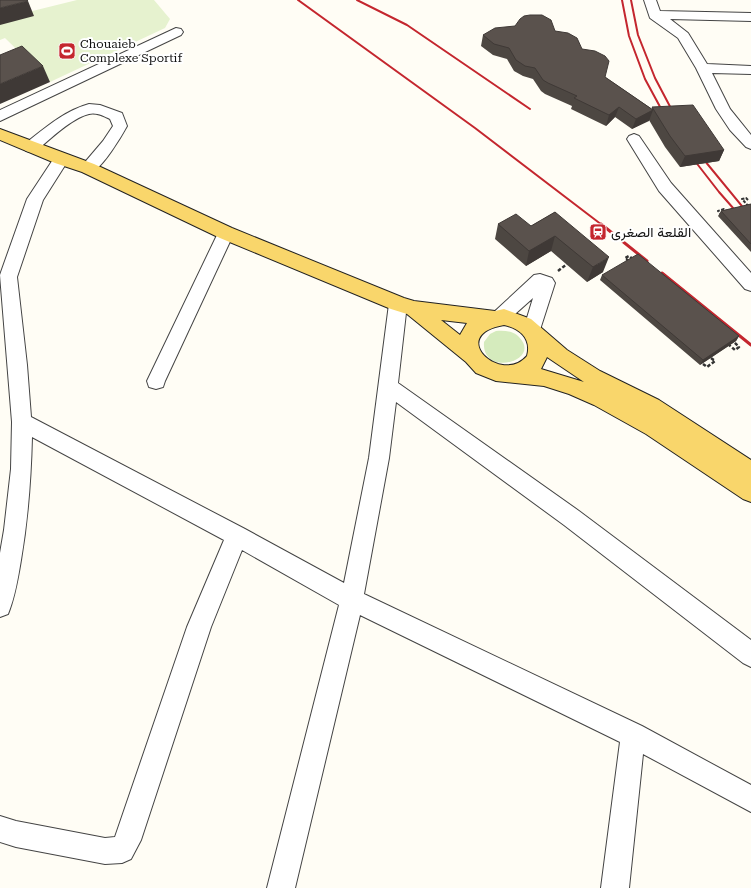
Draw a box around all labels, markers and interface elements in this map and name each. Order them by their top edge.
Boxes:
place label: Chouaieb Complexe Sportif [80,37,182,65]
sports icon: Chouaieb Complexe Sportif [57,41,77,61]
station icon: القلعة الصغرى [588,222,608,242]
place label: القلعة الصغرى [611,224,691,241]

